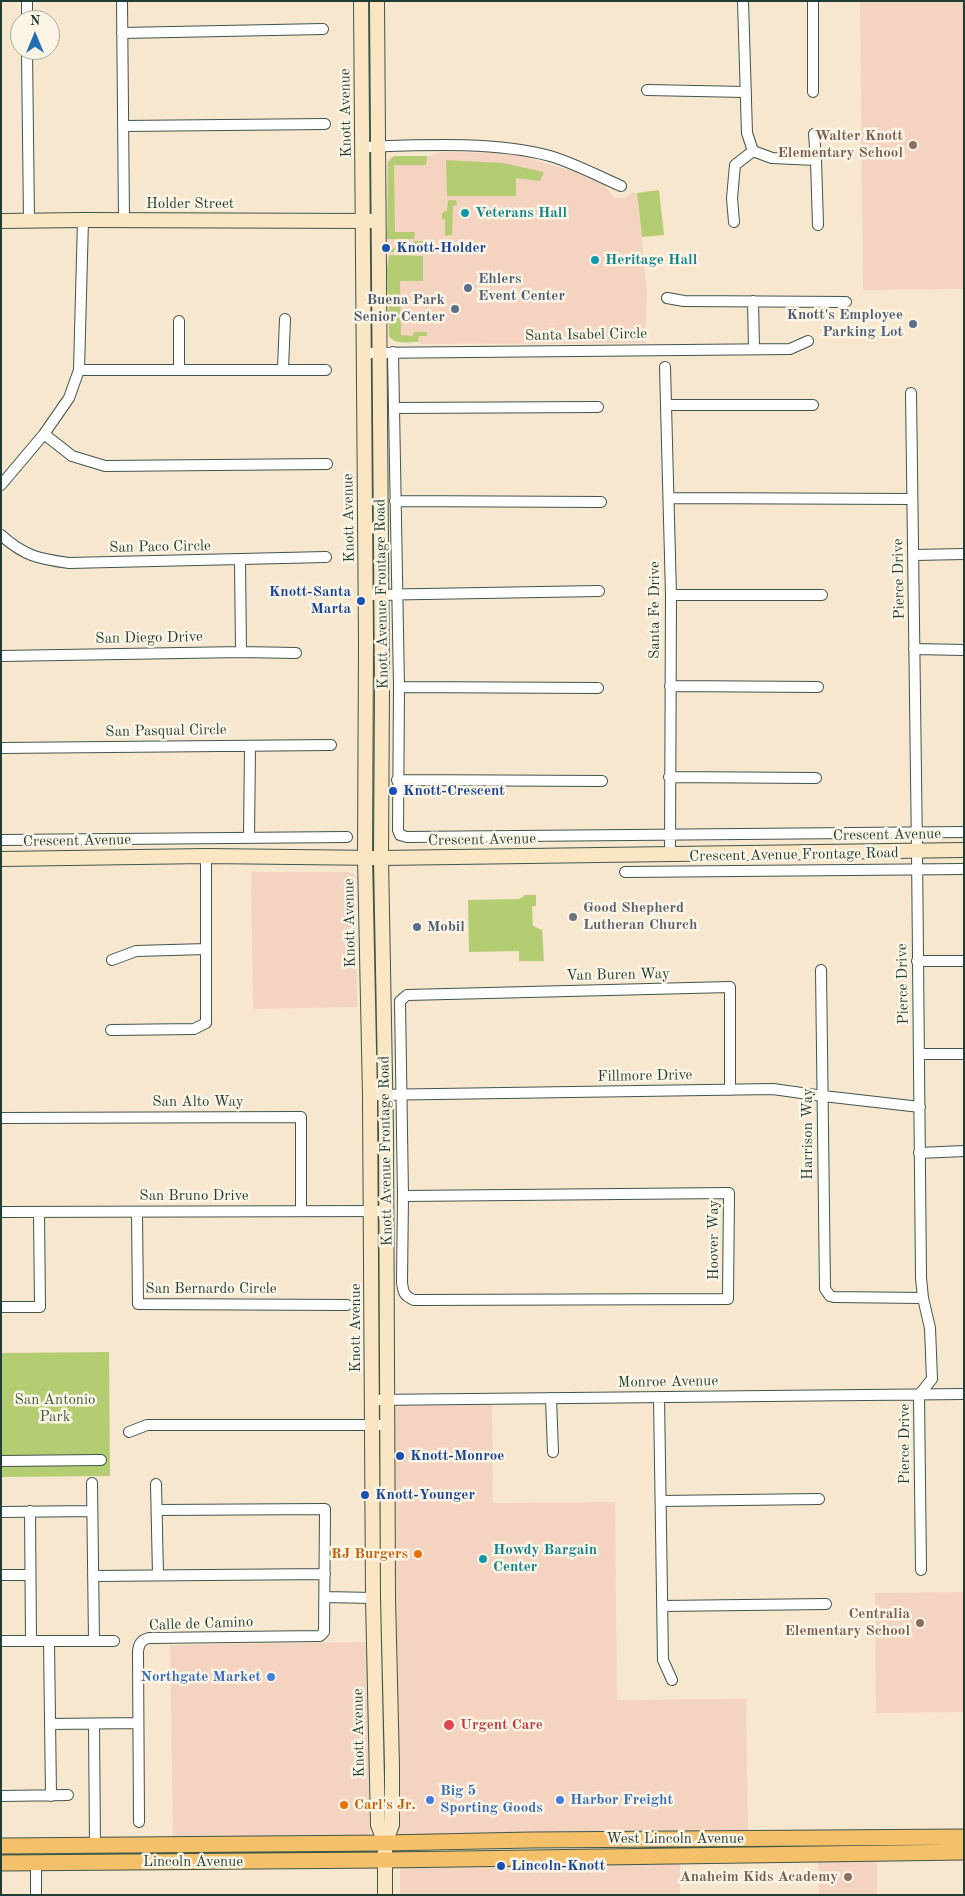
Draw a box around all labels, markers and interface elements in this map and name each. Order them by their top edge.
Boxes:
north arrow [10,10,60,60]
text: N [30,14,40,28]
street label: Knott Avenue [336,68,356,158]
place label: Walter Knott Elementary School [777,127,903,162]
marker: Walter Knott Elementary School [907,139,919,151]
street label: Holder Street [146,195,234,213]
place label: Veterans Hall [475,204,567,222]
marker: Veterans Hall [459,207,471,219]
place label: Knott-Holder [396,239,486,257]
marker: Knott-Holder [380,242,392,254]
place label: Heritage Hall [605,251,697,269]
marker: Heritage Hall [589,254,601,266]
place label: Ehlers Event Center [478,270,565,305]
marker: Ehlers Event Center [462,282,474,294]
place label: Buena Park Senior Center [353,291,445,326]
marker: Buena Park Senior Center [449,303,461,315]
place label: Knott's Employee Parking Lot [786,306,903,341]
marker: Knott's Employee Parking Lot [907,318,919,330]
street label: Santa Isabel Circle [525,325,647,345]
street label: Knott Avenue [339,473,359,563]
street label: Knott Avenue Frontage Road [371,499,393,689]
street label: San Paco Circle [109,537,211,557]
street label: Pierce Drive [889,538,909,620]
street label: Santa Fe Drive [646,561,664,659]
place label: Knott-Santa Marta [269,583,351,618]
marker: Knott-Santa Marta [355,595,367,607]
street label: San Diego Drive [95,628,203,648]
street label: San Pasqual Circle [105,721,227,741]
place label: Knott-Crescent [403,782,505,800]
marker: Knott-Crescent [387,785,399,797]
street label: Crescent Avenue [833,825,941,845]
street label: Crescent Avenue [428,830,536,850]
street label: Crescent Avenue [23,831,131,851]
street label: Crescent Avenue Frontage Road [689,844,899,866]
street label: Knott Avenue [340,878,360,968]
place label: Good Shepherd Lutheran Church [583,899,697,934]
marker: Good Shepherd Lutheran Church [567,911,579,923]
place label: Mobil [427,918,465,936]
marker: Mobil [411,921,423,933]
street label: Pierce Drive [893,943,913,1025]
street label: Van Buren Way [566,965,670,985]
street label: Knott Avenue Frontage Road [375,1056,397,1246]
street label: Fillmore Drive [597,1066,693,1086]
street label: Harrison Way [799,1088,817,1180]
street label: San Alto Way [152,1093,244,1111]
street label: San Bruno Drive [139,1187,249,1205]
street label: Hoover Way [705,1200,723,1280]
street label: San Bernardo Circle [145,1280,277,1298]
street label: Knott Avenue [347,1283,365,1373]
street label: Monroe Avenue [618,1372,718,1392]
park label: San Antonio Park [15,1391,95,1426]
street label: Pierce Drive [896,1404,914,1484]
place label: Knott-Monroe [410,1447,504,1465]
marker: Knott-Monroe [394,1450,406,1462]
place label: Knott-Younger [375,1486,475,1504]
marker: Knott-Younger [359,1489,371,1501]
place label: Howdy Bargain Center [493,1541,597,1576]
place label: RJ Burgers [331,1545,408,1563]
marker: RJ Burgers [412,1548,424,1560]
marker: Howdy Bargain Center [477,1553,489,1565]
place label: Centralia Elementary School [784,1605,910,1640]
street label: Calle de Camino [148,1613,254,1635]
marker: Centralia Elementary School [914,1617,926,1629]
place label: Northgate Market [141,1668,261,1686]
marker: Northgate Market [265,1671,277,1683]
street label: Knott Avenue [349,1688,369,1778]
place label: Urgent Care [460,1716,543,1734]
marker: Urgent Care [442,1718,456,1732]
place label: Big 5 Sporting Goods [440,1782,543,1817]
place label: Harbor Freight [570,1791,673,1809]
marker: Big 5 Sporting Goods [424,1794,436,1806]
marker: Harbor Freight [554,1794,566,1806]
place label: Carl's Jr. [354,1796,416,1814]
marker: Carl's Jr. [338,1799,350,1811]
street label: West Lincoln Avenue [606,1830,744,1848]
street label: Lincoln Avenue [143,1853,243,1871]
place label: Lincoln-Knott [511,1857,605,1875]
marker: Lincoln-Knott [495,1860,507,1872]
place label: Anaheim Kids Academy [679,1868,838,1886]
marker: Anaheim Kids Academy [842,1871,854,1883]

